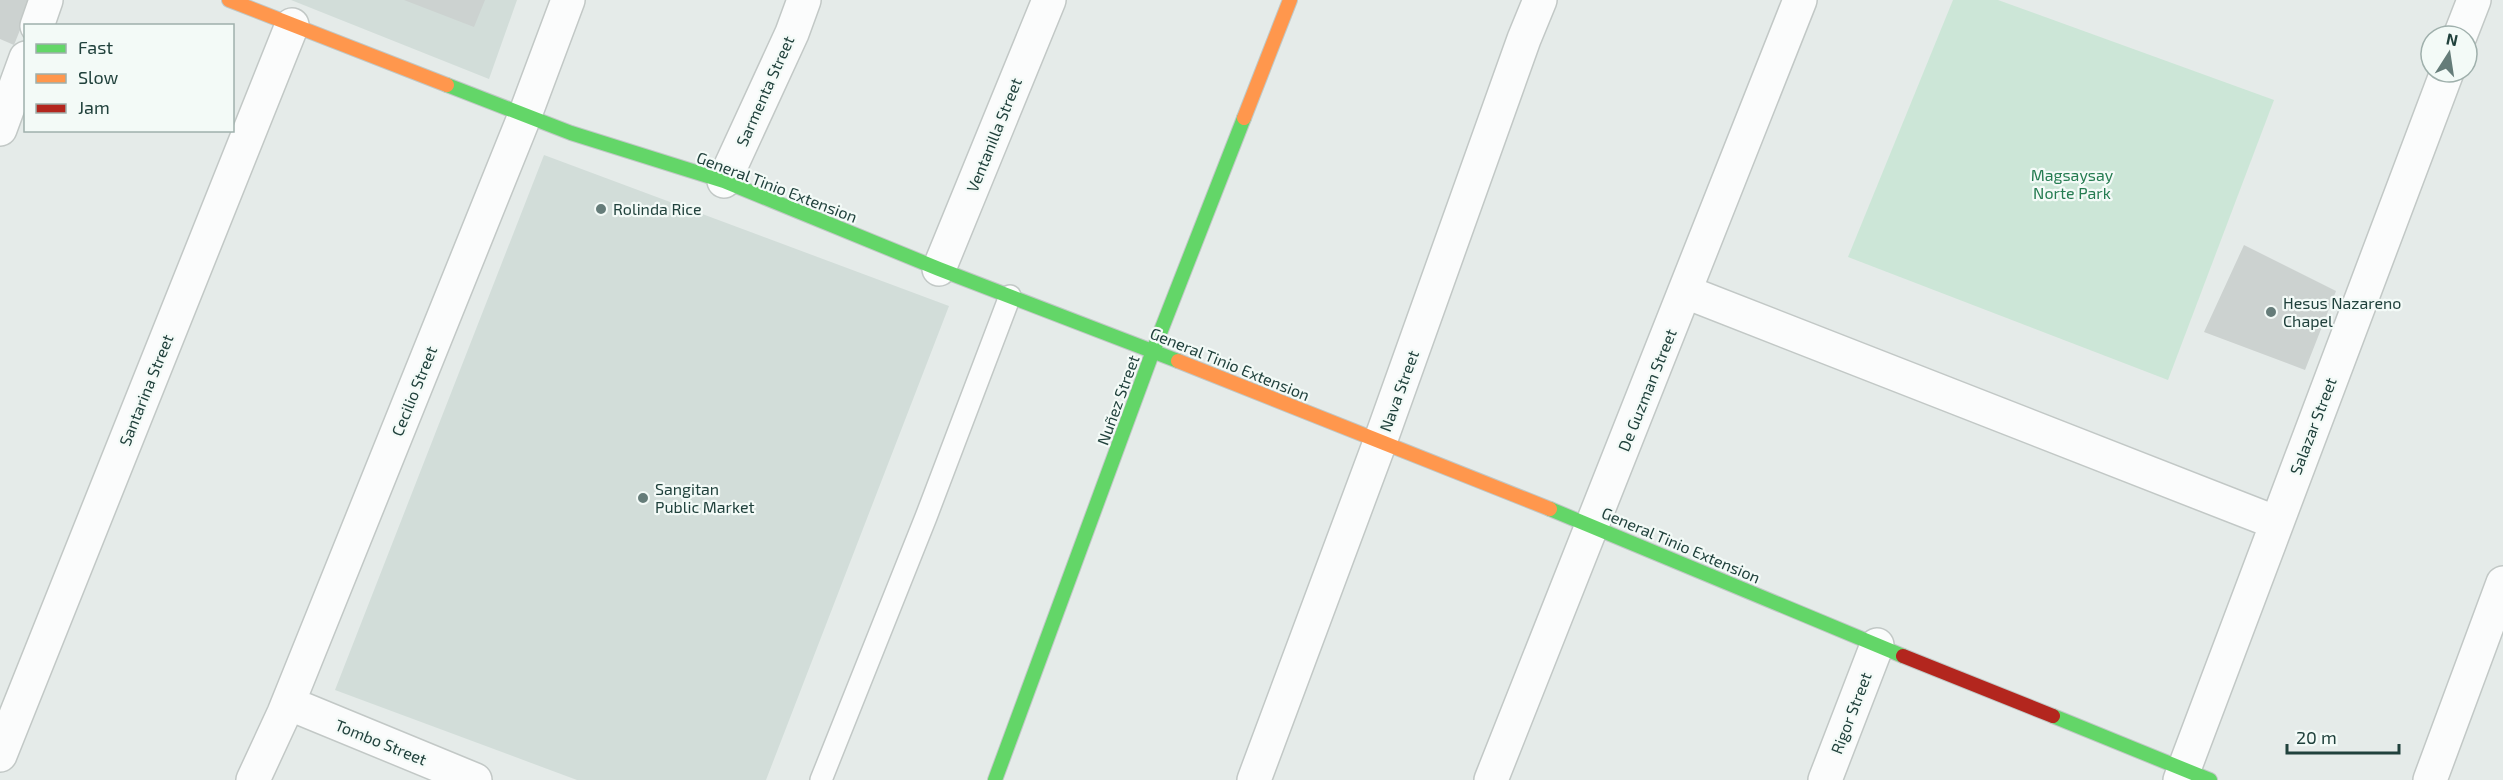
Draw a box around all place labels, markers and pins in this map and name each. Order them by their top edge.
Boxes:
place label: Rolinda Rice [613,199,702,218]
marker: Rolinda Rice [594,202,608,216]
place label: Hesus Nazareno Chapel [2283,293,2401,330]
marker: Hesus Nazareno Chapel [2264,305,2278,319]
place label: Sangitan Public Market [655,479,755,516]
marker: Sangitan Public Market [636,491,650,505]

